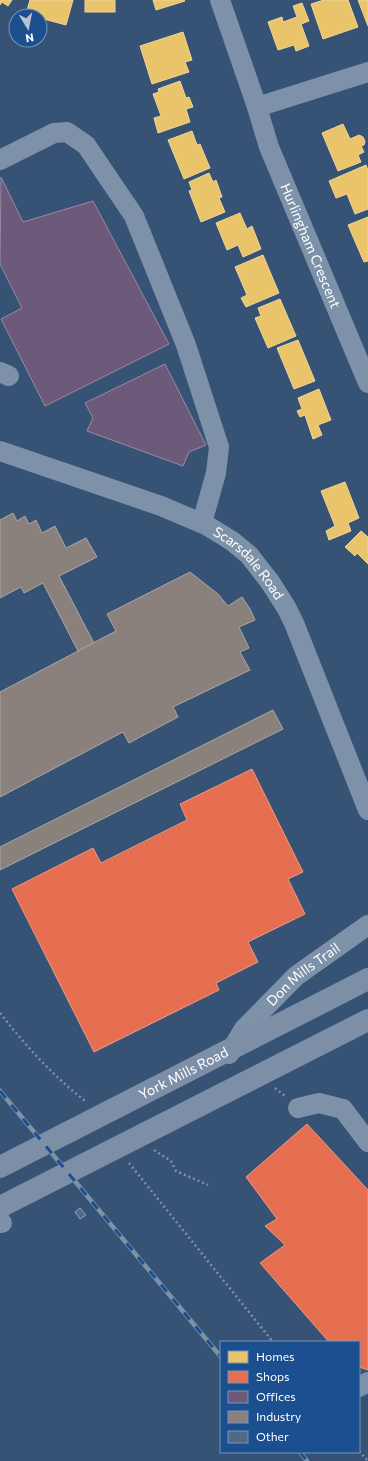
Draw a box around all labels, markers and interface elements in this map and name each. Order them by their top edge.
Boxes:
north arrow [8,8,48,48]
text: N [25,31,35,45]
street label: Hurlingham Crescent [277,181,345,311]
street label: Scarsdale Road [210,523,288,603]
street label: Don Mills Trail [263,939,343,1009]
street label: York Mills Road [136,1043,231,1103]
legend [220,1341,360,1453]
text: Homes [256,1349,294,1363]
text: Shops [256,1369,290,1383]
text: Offices [256,1389,296,1403]
text: Industry [256,1409,301,1423]
text: Other [256,1429,289,1443]

